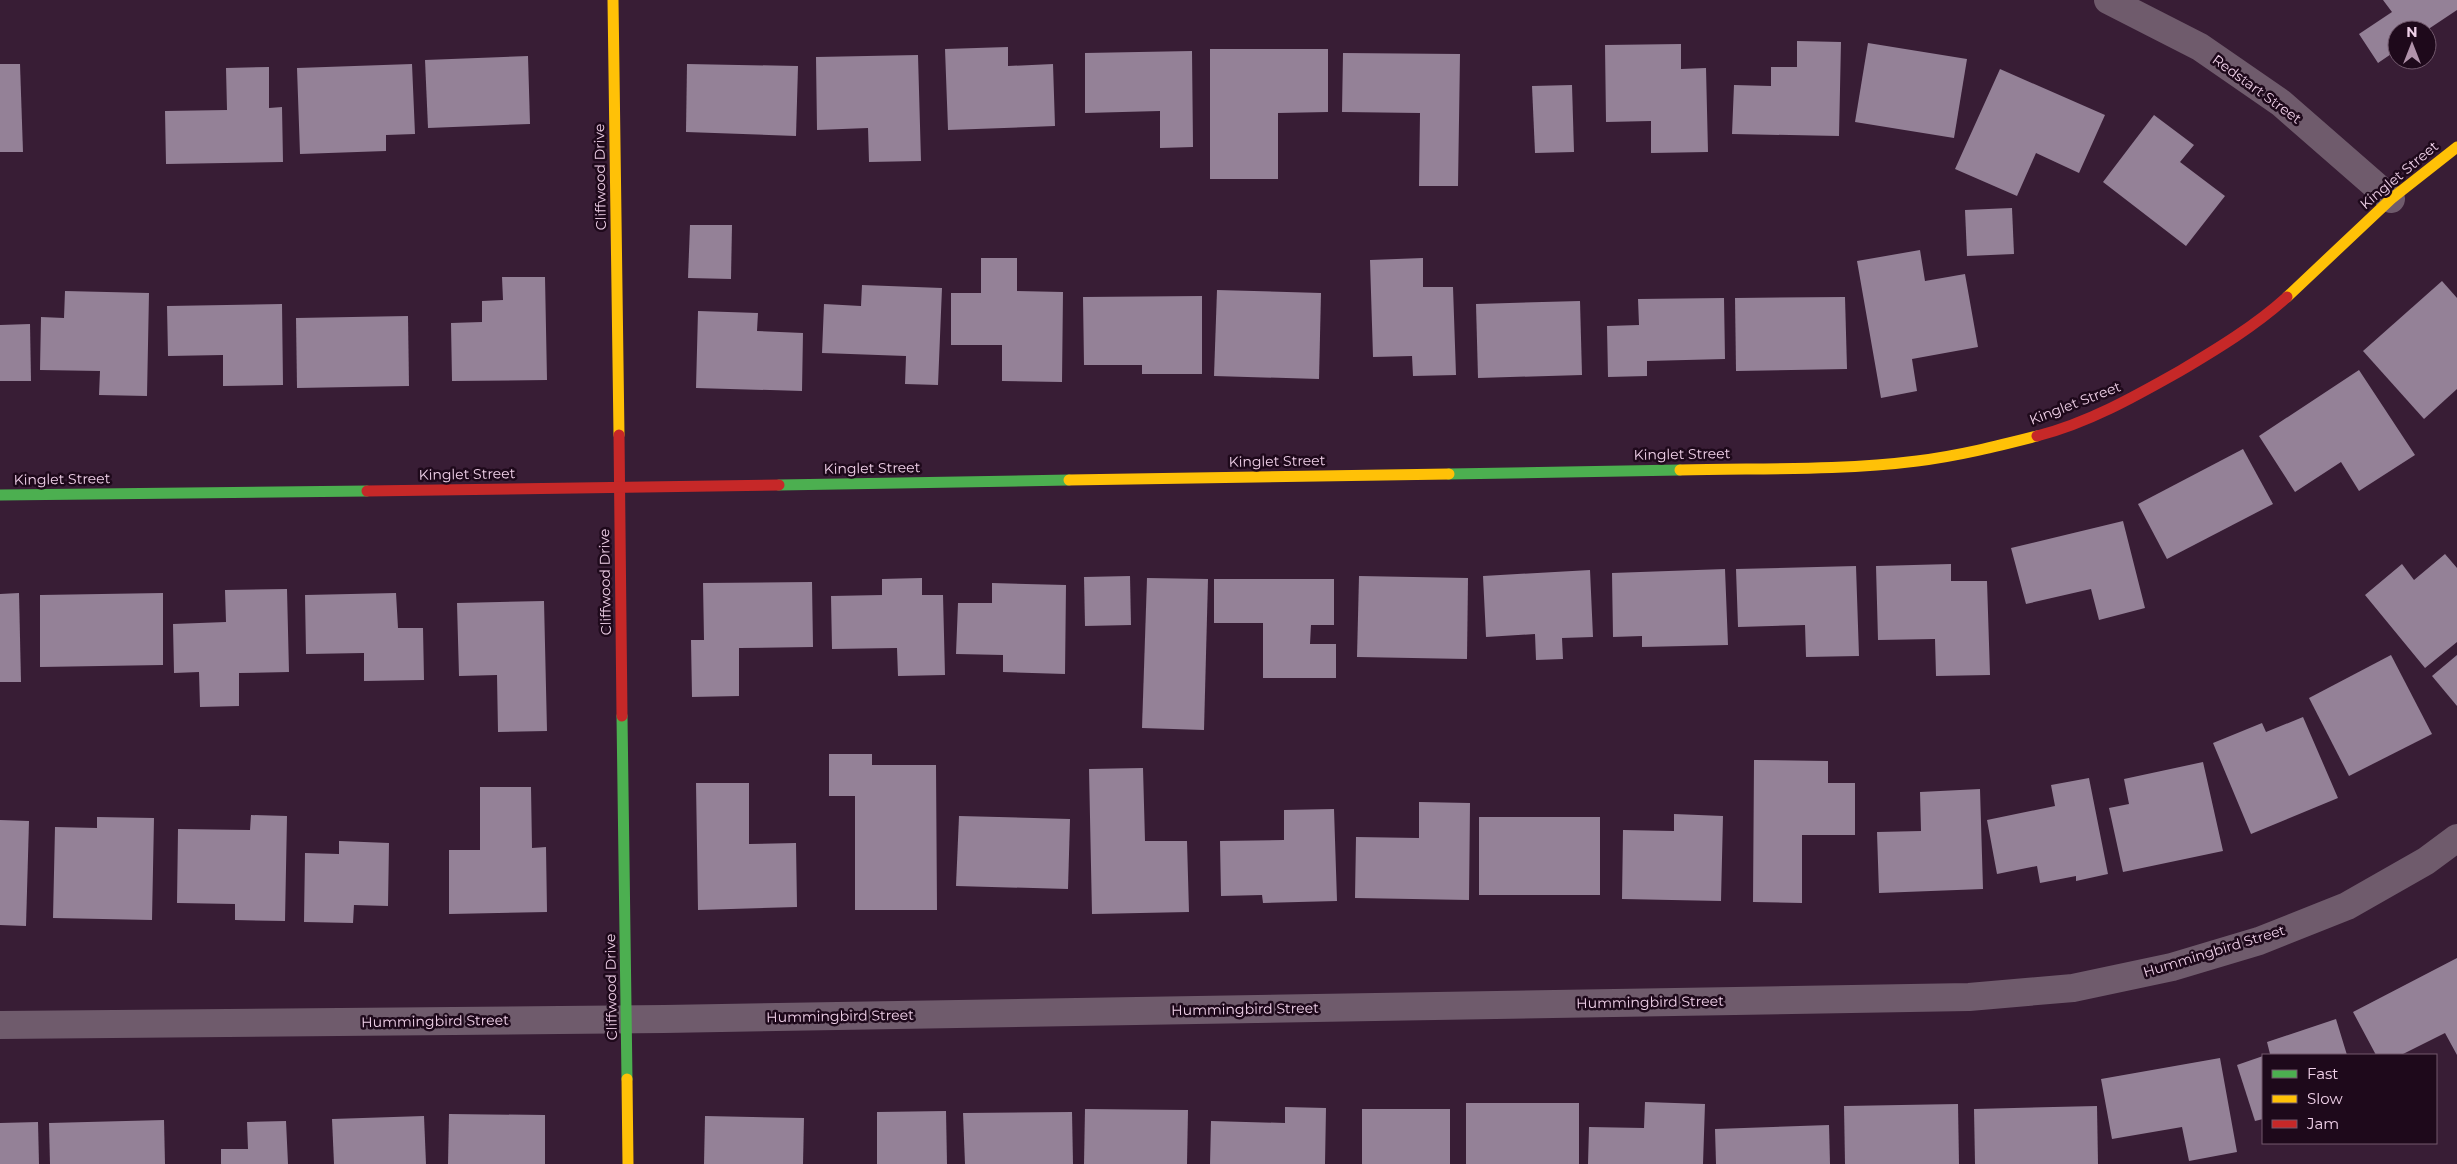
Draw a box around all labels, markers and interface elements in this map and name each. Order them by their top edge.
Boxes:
north arrow [2387,20,2437,70]
text: N [2406,23,2418,41]
street label: Redstart Street [2209,51,2305,128]
street label: Cliffwood Drive [590,124,610,230]
street label: Kinglet Street [2356,137,2442,213]
street label: Kinglet Street [2027,377,2124,429]
street label: Kinglet Street [1634,444,1731,464]
street label: Kinglet Street [1229,451,1326,471]
street label: Kinglet Street [824,458,921,478]
street label: Kinglet Street [419,464,516,484]
street label: Kinglet Street [14,469,111,489]
street label: Cliffwood Drive [595,529,615,635]
street label: Hummingbird Street [2141,921,2287,981]
street label: Cliffwood Drive [601,934,621,1040]
street label: Hummingbird Street [1576,992,1724,1012]
street label: Hummingbird Street [1171,999,1319,1019]
street label: Hummingbird Street [766,1006,914,1026]
street label: Hummingbird Street [361,1011,509,1031]
legend [2262,1054,2437,1144]
text: Fast [2307,1064,2338,1083]
text: Slow [2307,1089,2343,1108]
text: Jam [2306,1114,2339,1133]

